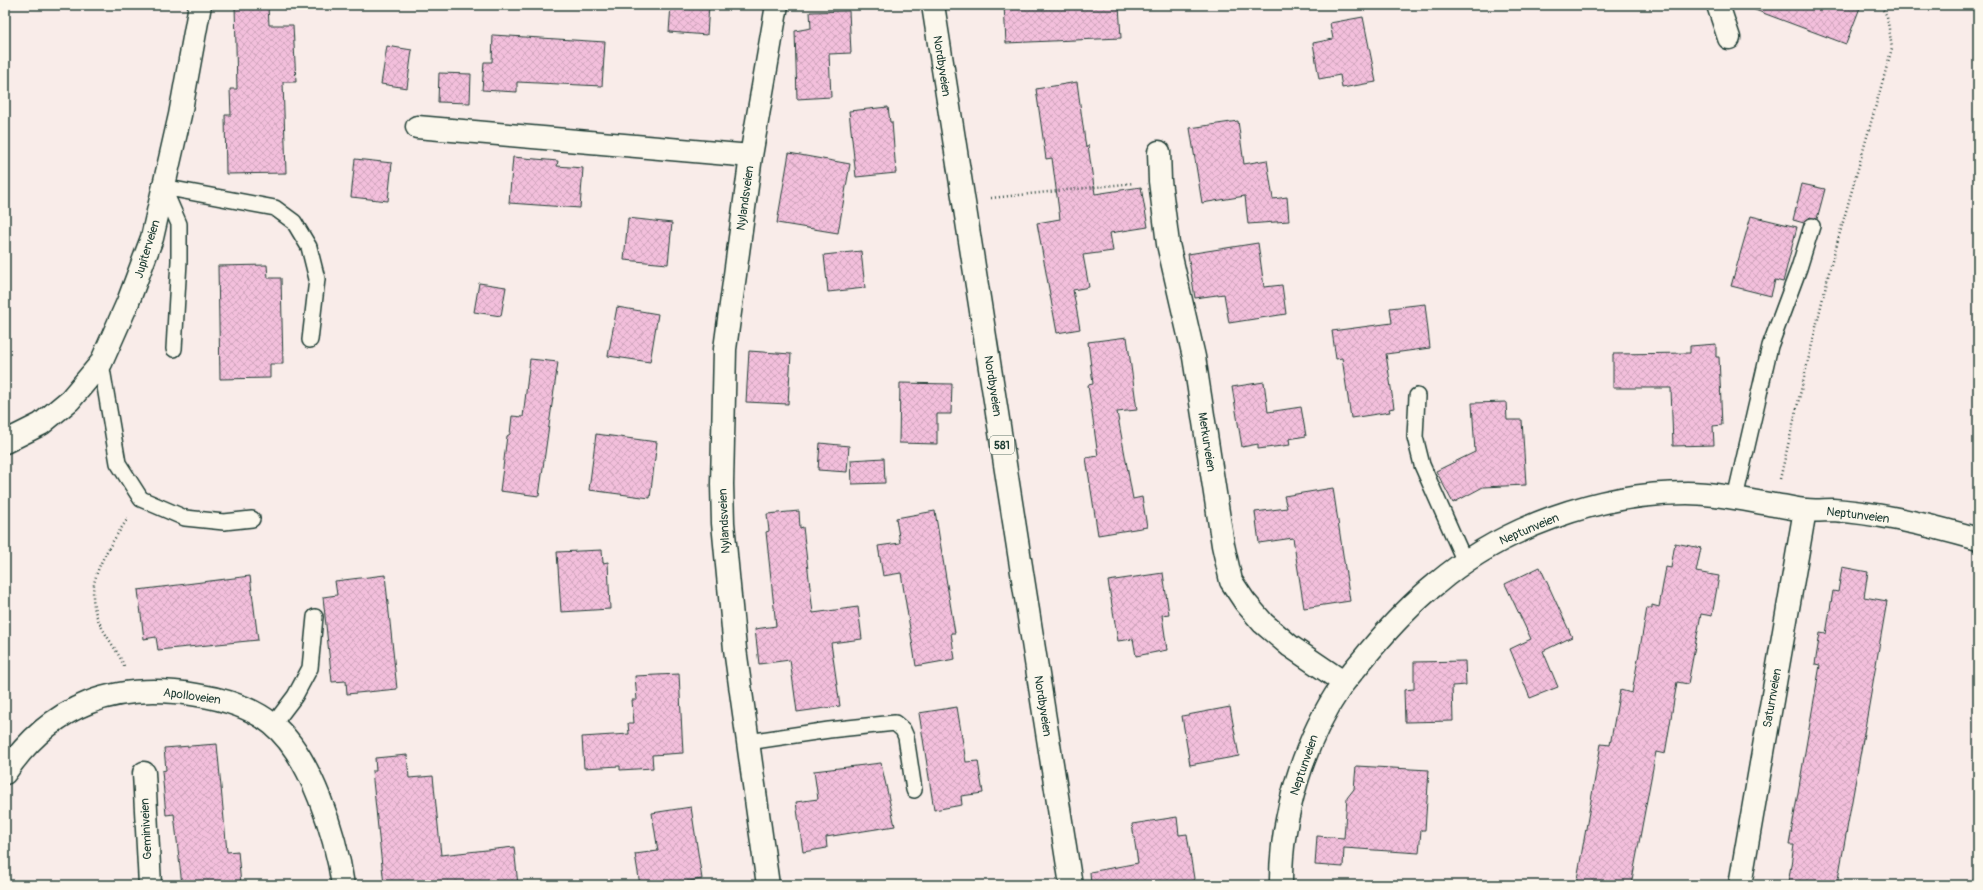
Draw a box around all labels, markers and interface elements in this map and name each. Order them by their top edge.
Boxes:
street label: Nordbyveien [929,35,954,98]
street label: Nylandsveien [734,165,757,231]
street label: Jupiterveien [131,218,164,280]
street label: Nordbyveien [980,355,1005,418]
street label: Merkurveien [1194,411,1219,473]
road number: 581 [990,436,1014,454]
street label: Nylandsveien [715,488,734,554]
street label: Neptunveien [1826,504,1890,527]
street label: Neptunveien [1497,510,1561,549]
street label: Saturnveien [1760,667,1785,729]
street label: Nordbyveien [1030,675,1055,738]
street label: Apolloveien [162,685,222,708]
street label: Neptunveien [1287,733,1322,798]
street label: Geminiveien [137,798,156,860]

